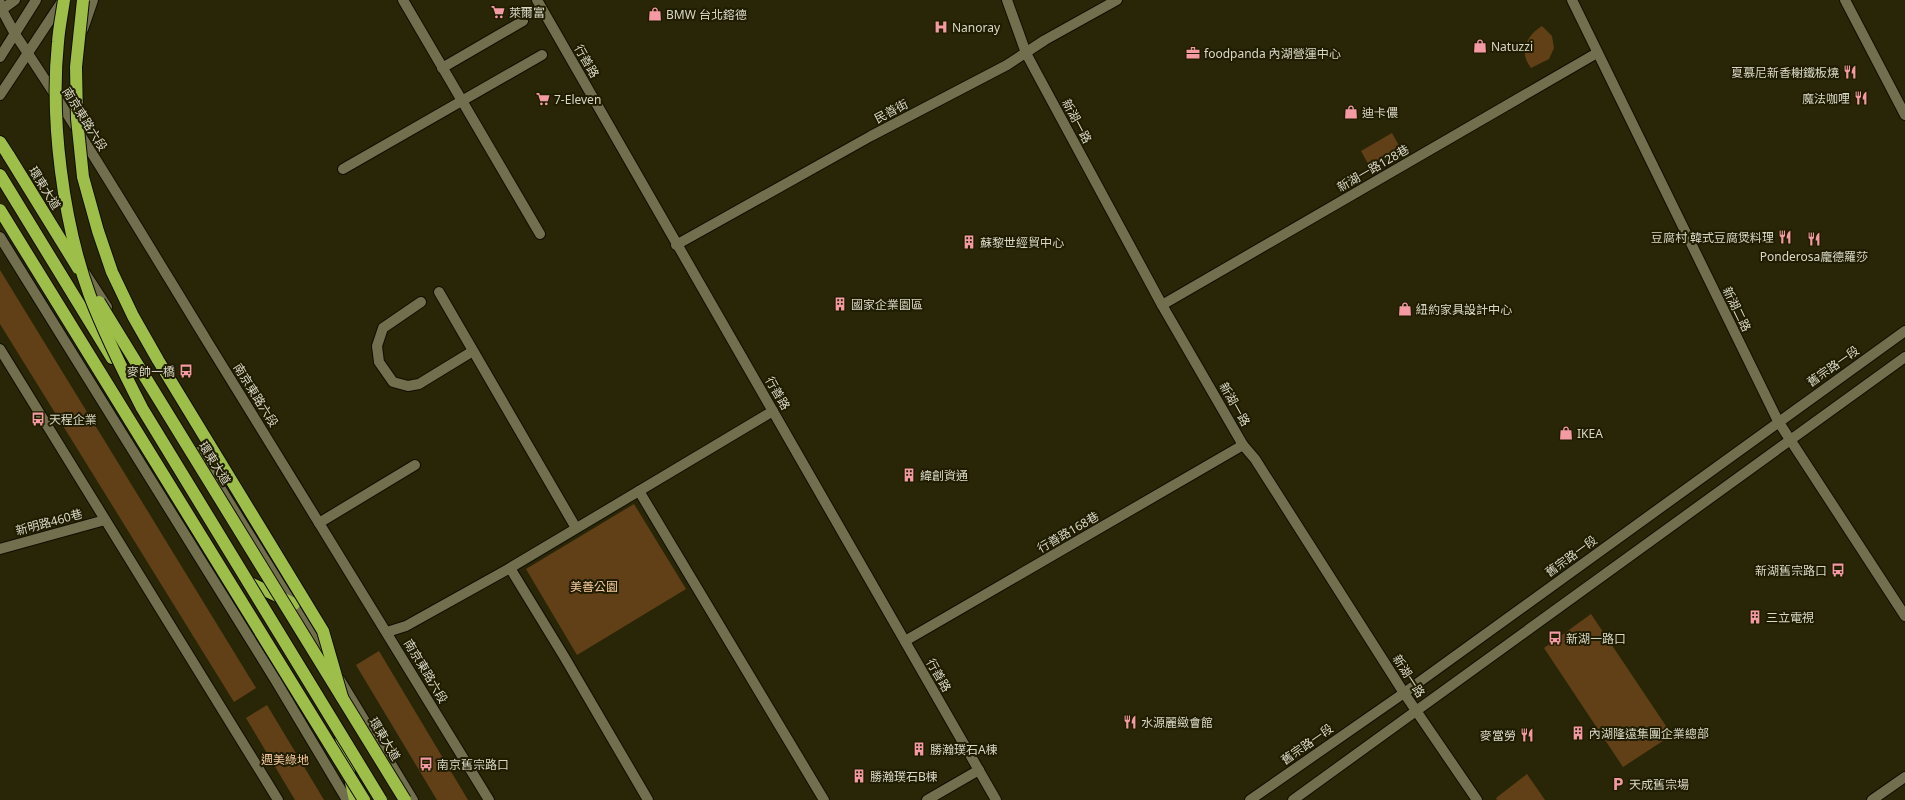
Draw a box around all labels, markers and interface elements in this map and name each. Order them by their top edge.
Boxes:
supermarket icon: 萊爾富 [490,4,506,20]
place label: 萊爾富 [509,4,545,21]
shop icon: BMW 台北鎔德 [647,6,663,22]
place label: BMW 台北鎔德 [666,6,747,23]
hospital icon: Nanoray [933,19,949,35]
place label: Nanoray [952,19,1001,36]
shop icon: Natuzzi [1472,38,1488,54]
place label: Natuzzi [1491,38,1533,55]
street label: 行善路 [571,41,603,81]
office icon: foodpanda 內湖營運中心 [1185,45,1201,61]
place label: foodpanda 內湖營運中心 [1204,45,1341,62]
place label: 夏慕尼新香榭鐵板燒 [1731,64,1839,81]
restaurant icon: 夏慕尼新香榭鐵板燒 [1842,64,1858,80]
street label: 南京東路六段 [59,84,111,154]
place label: 魔法咖哩 [1802,90,1850,107]
restaurant icon: 魔法咖哩 [1853,90,1869,106]
supermarket icon: 7-Eleven [535,91,551,107]
place label: 7-Eleven [554,91,601,108]
street label: 民善街 [871,95,911,127]
street label: 新湖一路 [1058,96,1096,146]
shop icon: 迪卡儂 [1343,104,1359,120]
place label: 迪卡儂 [1362,104,1398,121]
street label: 新湖一路128巷 [1334,140,1412,196]
street label: 環東大道 [25,163,65,213]
place label: 豆腐村 韓式豆腐煲料理 [1651,229,1774,246]
restaurant icon: 豆腐村 韓式豆腐煲料理 [1777,229,1793,245]
restaurant icon: Ponderosa龐德羅莎 [1806,231,1822,247]
building icon: 蘇黎世經貿中心 [961,234,977,250]
place label: 蘇黎世經貿中心 [980,234,1064,251]
place label: Ponderosa龐德羅莎 [1760,248,1868,265]
street label: 新湖二路 [1719,284,1755,334]
building icon: 國家企業園區 [832,296,848,312]
place label: 國家企業園區 [851,296,923,313]
shop icon: 紐約家具設計中心 [1397,301,1413,317]
place label: 紐約家具設計中心 [1416,301,1512,318]
street label: 舊宗路一段 [1804,342,1862,390]
street label: 南京東路六段 [230,360,282,430]
place label: 麥帥一橋 [127,363,175,380]
bus stop icon: 麥帥一橋 [178,363,194,379]
street label: 行善路 [762,373,794,413]
street label: 新湖一路 [1216,379,1254,429]
bus stop icon: 天程企業 [30,411,46,427]
place label: 天程企業 [49,411,97,428]
shop icon: IKEA [1558,425,1574,441]
place label: IKEA [1577,425,1603,442]
street label: 環東大道 [195,438,235,488]
building icon: 緯創資通 [901,467,917,483]
place label: 緯創資通 [920,467,968,484]
street label: 新明路460巷 [14,505,84,539]
street label: 行善路168巷 [1034,507,1102,557]
street label: 舊宗路一段 [1542,531,1600,581]
place label: 新湖舊宗路口 [1755,562,1827,579]
bus stop icon: 新湖舊宗路口 [1830,562,1846,578]
park label: 美善公園 [570,578,618,595]
building icon: 三立電視 [1747,609,1763,625]
place label: 三立電視 [1766,609,1814,626]
bus stop icon: 新湖一路口 [1547,630,1563,646]
place label: 新湖一路口 [1566,630,1626,647]
street label: 南京東路六段 [400,636,452,706]
street label: 新湖一路 [1389,651,1429,701]
street label: 行善路 [923,655,955,695]
street label: 環東大道 [365,714,405,764]
restaurant icon: 水源麗緻會館 [1122,714,1138,730]
place label: 水源麗緻會館 [1141,714,1213,731]
street label: 舊宗路一段 [1278,720,1336,768]
building icon: 內湖隆遠集團企業總部 [1570,725,1586,741]
place label: 內湖隆遠集團企業總部 [1589,725,1709,742]
place label: 麥當勞 [1480,727,1516,744]
restaurant icon: 麥當勞 [1519,727,1535,743]
building icon: 勝瀚璞石A棟 [911,741,927,757]
place label: 勝瀚璞石A棟 [930,741,998,758]
park label: 週美綠地 [261,751,309,768]
bus stop icon: 南京舊宗路口 [418,756,434,772]
place label: 南京舊宗路口 [437,756,509,773]
building icon: 勝瀚璞石B棟 [851,768,867,784]
place label: 勝瀚璞石B棟 [870,768,938,785]
parking icon: 天成舊宗場 [1610,776,1626,792]
place label: 天成舊宗場 [1629,776,1689,793]

